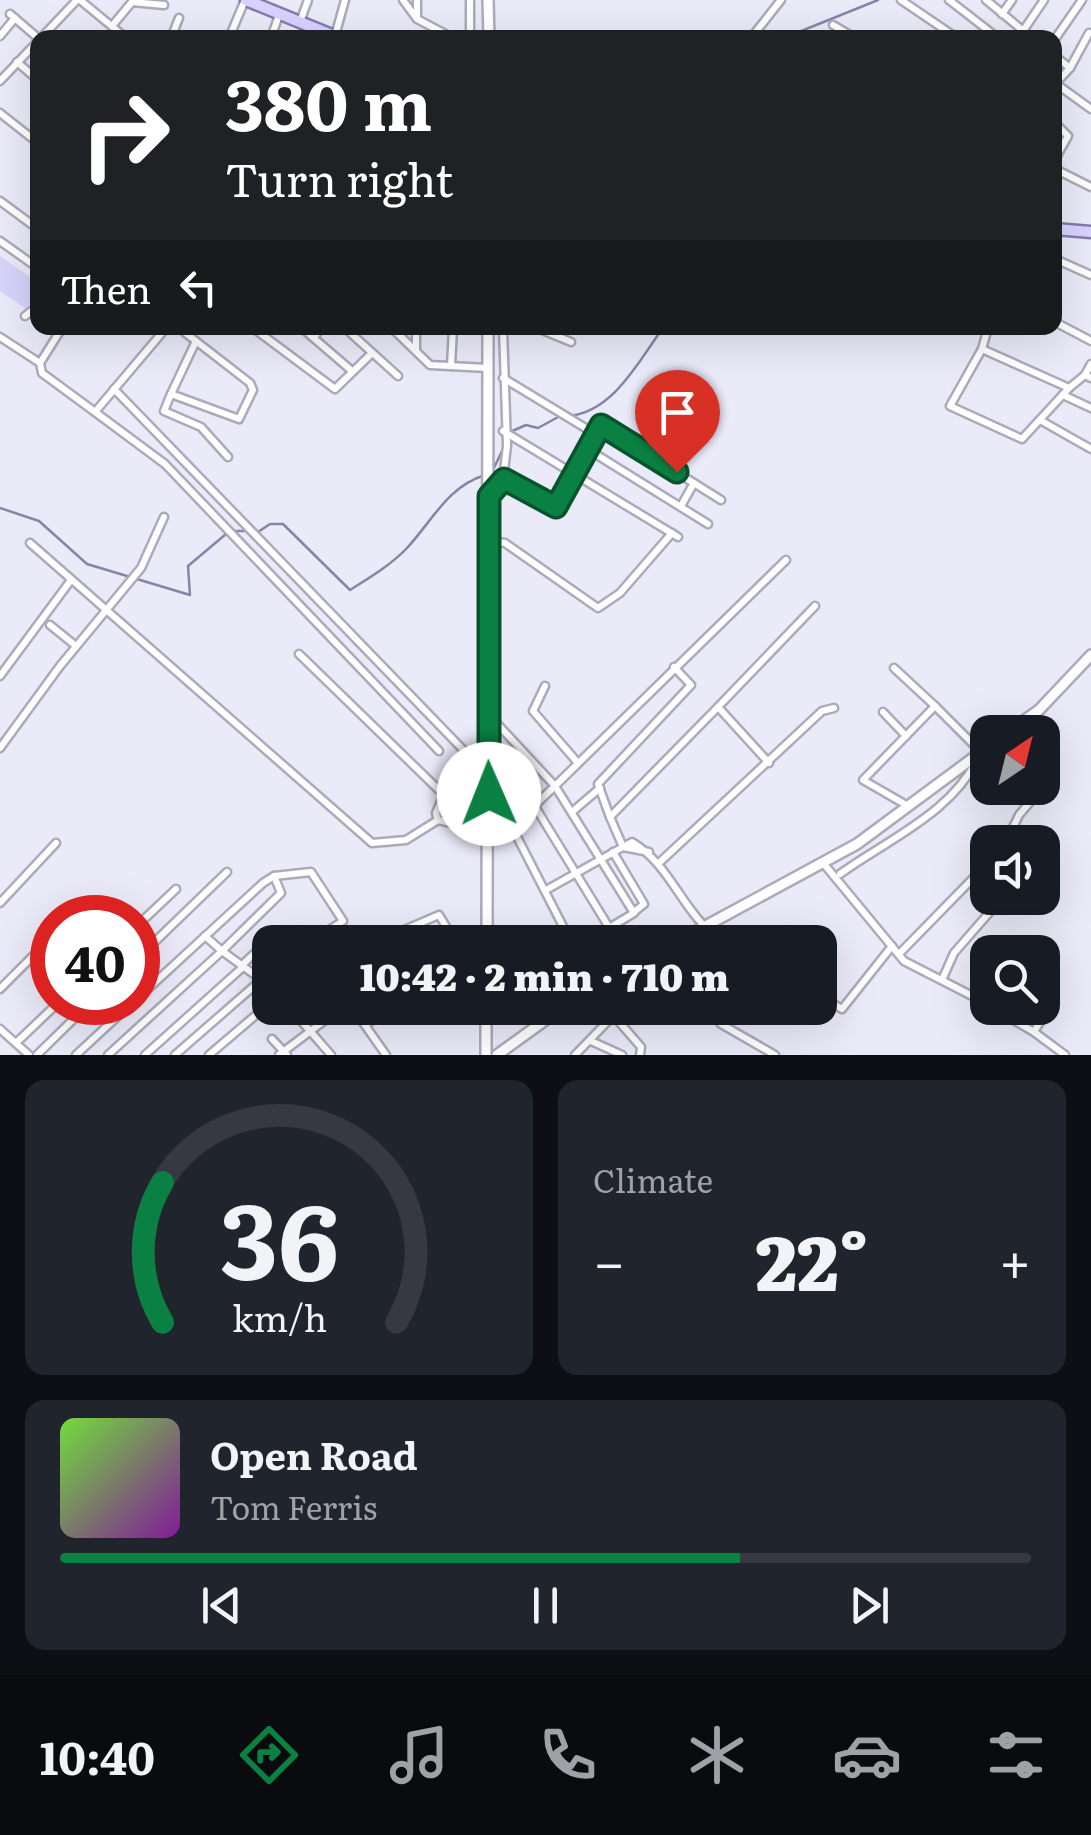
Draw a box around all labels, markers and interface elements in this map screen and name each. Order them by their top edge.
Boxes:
text: 380 m [225,49,432,153]
icon: right [60,70,190,200]
text: Turn right [225,144,453,211]
text: Then [60,259,151,316]
icon: left [171,260,226,315]
pin [635,370,720,473]
icon: arrive [650,385,705,440]
north arrow [970,715,1060,805]
map controls [970,715,1060,1025]
position arrow [437,742,541,846]
button: sound [970,825,1060,915]
speed limit sign: 40 [30,895,160,1025]
button: search [970,935,1060,1025]
text: 10:42 · 2 min · 710 m [360,946,729,1003]
text: Climate [593,1155,713,1203]
text: 36 [220,1157,338,1312]
text: 22° [755,1203,869,1314]
text: − [593,1218,625,1300]
text: + [999,1218,1031,1300]
text: km/h [231,1290,327,1343]
text: Open Road [210,1425,418,1482]
text: Tom Ferris [210,1482,377,1530]
icon: previous [194,1578,249,1633]
icon: pause [518,1578,573,1633]
icon: next [842,1578,897,1633]
icon: directions [234,1720,304,1790]
icon: music [384,1720,454,1790]
icon: phone [533,1720,603,1790]
icon: climate [682,1720,752,1790]
icon: car [832,1720,902,1790]
icon: filters [981,1720,1051,1790]
text: 10:40 [40,1722,155,1789]

